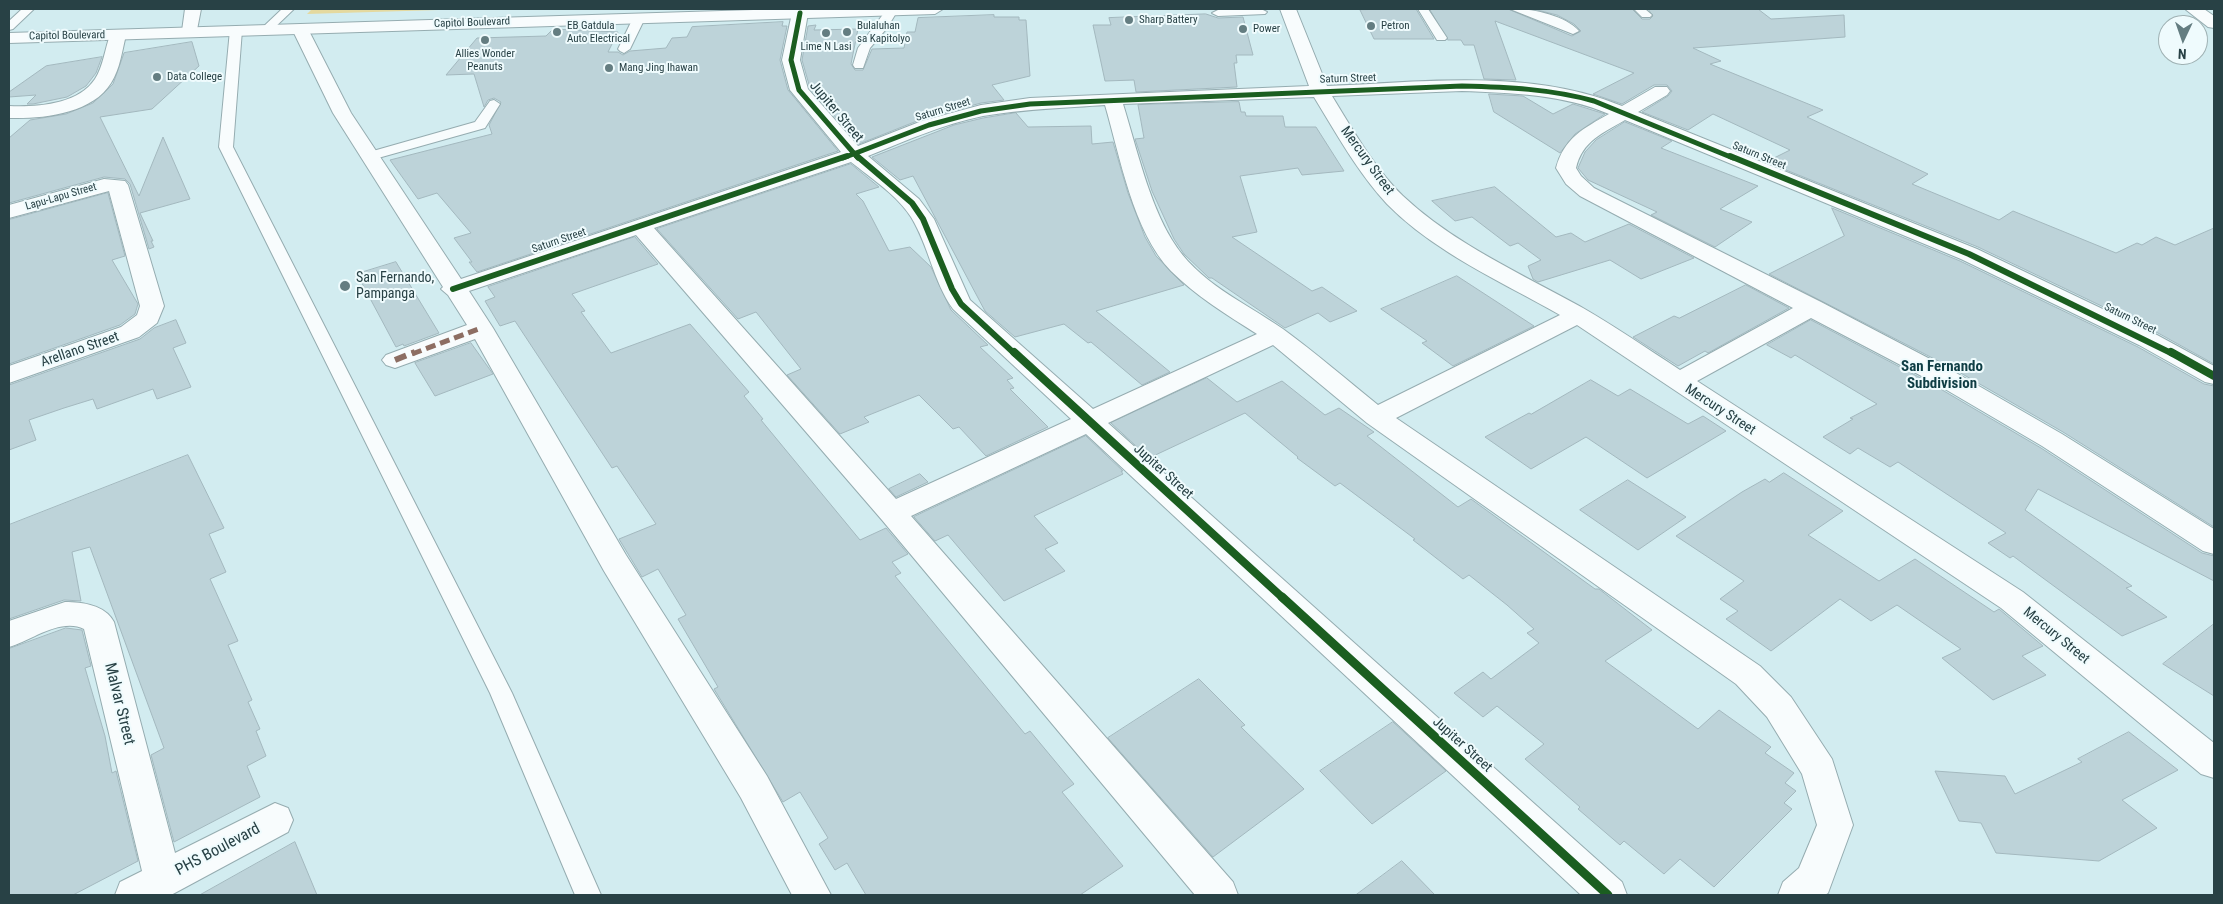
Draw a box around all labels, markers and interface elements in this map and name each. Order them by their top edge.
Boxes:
place label: Sharp Battery [1139,13,1198,27]
marker: Sharp Battery [1123,14,1135,26]
street label: Capitol Boulevard [434,15,510,31]
north arrow [2158,15,2208,65]
place label: EB Gatdula Auto Electrical [567,19,630,45]
place label: Bulaluhan sa Kapitolyo [857,19,910,45]
place label: Petron [1381,19,1410,33]
marker: Petron [1365,20,1377,32]
place label: Power [1253,22,1280,36]
marker: Power [1237,23,1249,35]
marker: EB Gatdula Auto Electrical [551,26,563,38]
marker: Bulaluhan sa Kapitolyo [841,26,853,38]
marker: Lime N Lasi [820,27,832,39]
street label: Capitol Boulevard [29,29,105,43]
marker: Allies Wonder Peanuts [479,34,491,46]
place label: Lime N Lasi [800,40,852,54]
text: N [2178,46,2187,62]
place label: Allies Wonder Peanuts [455,47,515,73]
place label: Mang Jing Ihawan [619,61,698,75]
marker: Mang Jing Ihawan [603,62,615,74]
place label: Data College [167,70,222,84]
marker: Data College [151,71,163,83]
street label: Saturn Street [1320,71,1376,87]
street label: Jupiter Street [806,78,866,146]
street label: Saturn Street [914,95,972,125]
street label: Mercury Street [1336,123,1398,199]
street label: Saturn Street [1730,139,1788,173]
street label: Lapu-Lapu Street [24,181,98,213]
street label: Saturn Street [530,226,588,256]
place label: San Fernando, Pampanga [356,270,434,302]
marker: San Fernando, Pampanga [338,279,352,293]
street label: Saturn Street [2102,301,2158,337]
street label: Arellano Street [39,329,121,371]
district label: San Fernando Subdivision [1901,358,1983,393]
street label: Mercury Street [1682,381,1758,439]
street label: Jupiter Street [1130,441,1196,503]
street label: Mercury Street [2019,604,2093,668]
street label: Malvar Street [100,661,138,747]
street label: Jupiter Street [1429,714,1495,776]
street label: PHS Boulevard [172,820,264,880]

